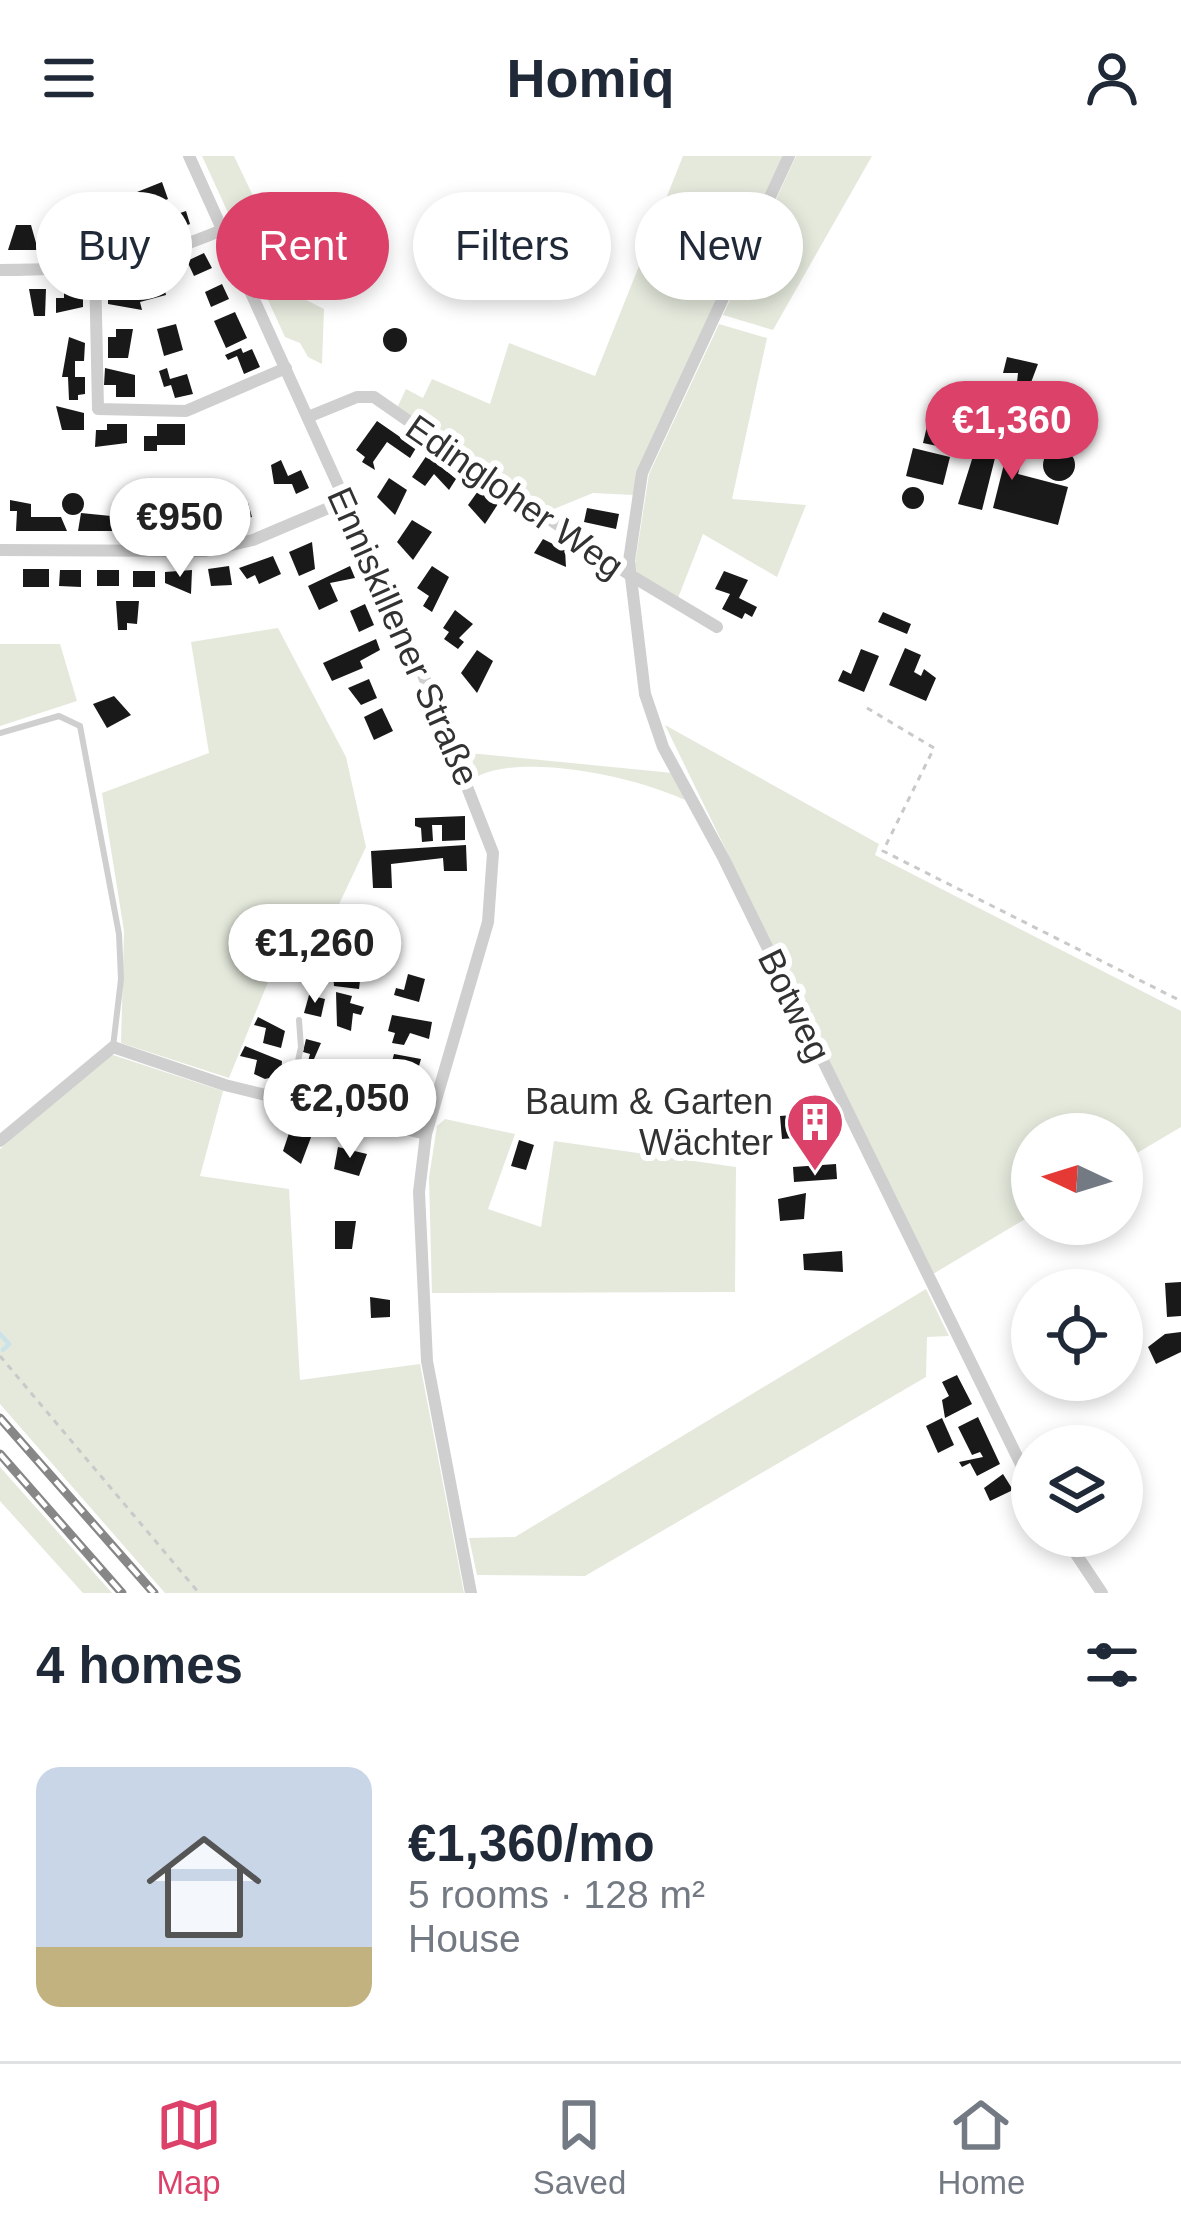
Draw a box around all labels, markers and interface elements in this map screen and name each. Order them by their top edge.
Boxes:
icon: menu [36,45,102,111]
icon: person [1079,45,1145,111]
text: Homiq [507,48,675,108]
chip: Buy [36,192,192,300]
chip: Rent [216,192,389,300]
chip: Filters [413,192,611,300]
chip: New [635,192,803,300]
pin: €1,360 [914,381,1110,483]
text: €1,360 [952,398,1072,441]
street label: Edingloher Weg [398,406,631,586]
pin: €950 [109,478,251,580]
street label: Enniskillener Straße [319,481,488,792]
text: €950 [137,495,223,538]
pin: €1,260 [217,904,413,1006]
text: €1,260 [255,921,375,964]
street label: Botweg [750,942,839,1068]
pin: €2,050 [252,1059,448,1161]
text: €2,050 [290,1076,410,1119]
place label: Baum & Garten Wächter [525,1081,773,1163]
building icon: Baum & Garten Wächter [784,1091,846,1173]
north arrow [1011,1113,1143,1245]
map controls [1011,1113,1143,1557]
button: locate [1011,1269,1143,1401]
button: layers [1011,1425,1143,1557]
icon: filters [1079,1632,1145,1698]
text: 4 homes [36,1637,243,1694]
icon: home [132,1815,276,1959]
text: €1,360/mo [408,1815,655,1872]
text: 5 rooms · 128 m² [408,1873,705,1916]
text: House [408,1917,521,1960]
tab: Map [156,2092,222,2202]
tab: Saved [533,2092,626,2202]
tab: Home [937,2092,1025,2202]

